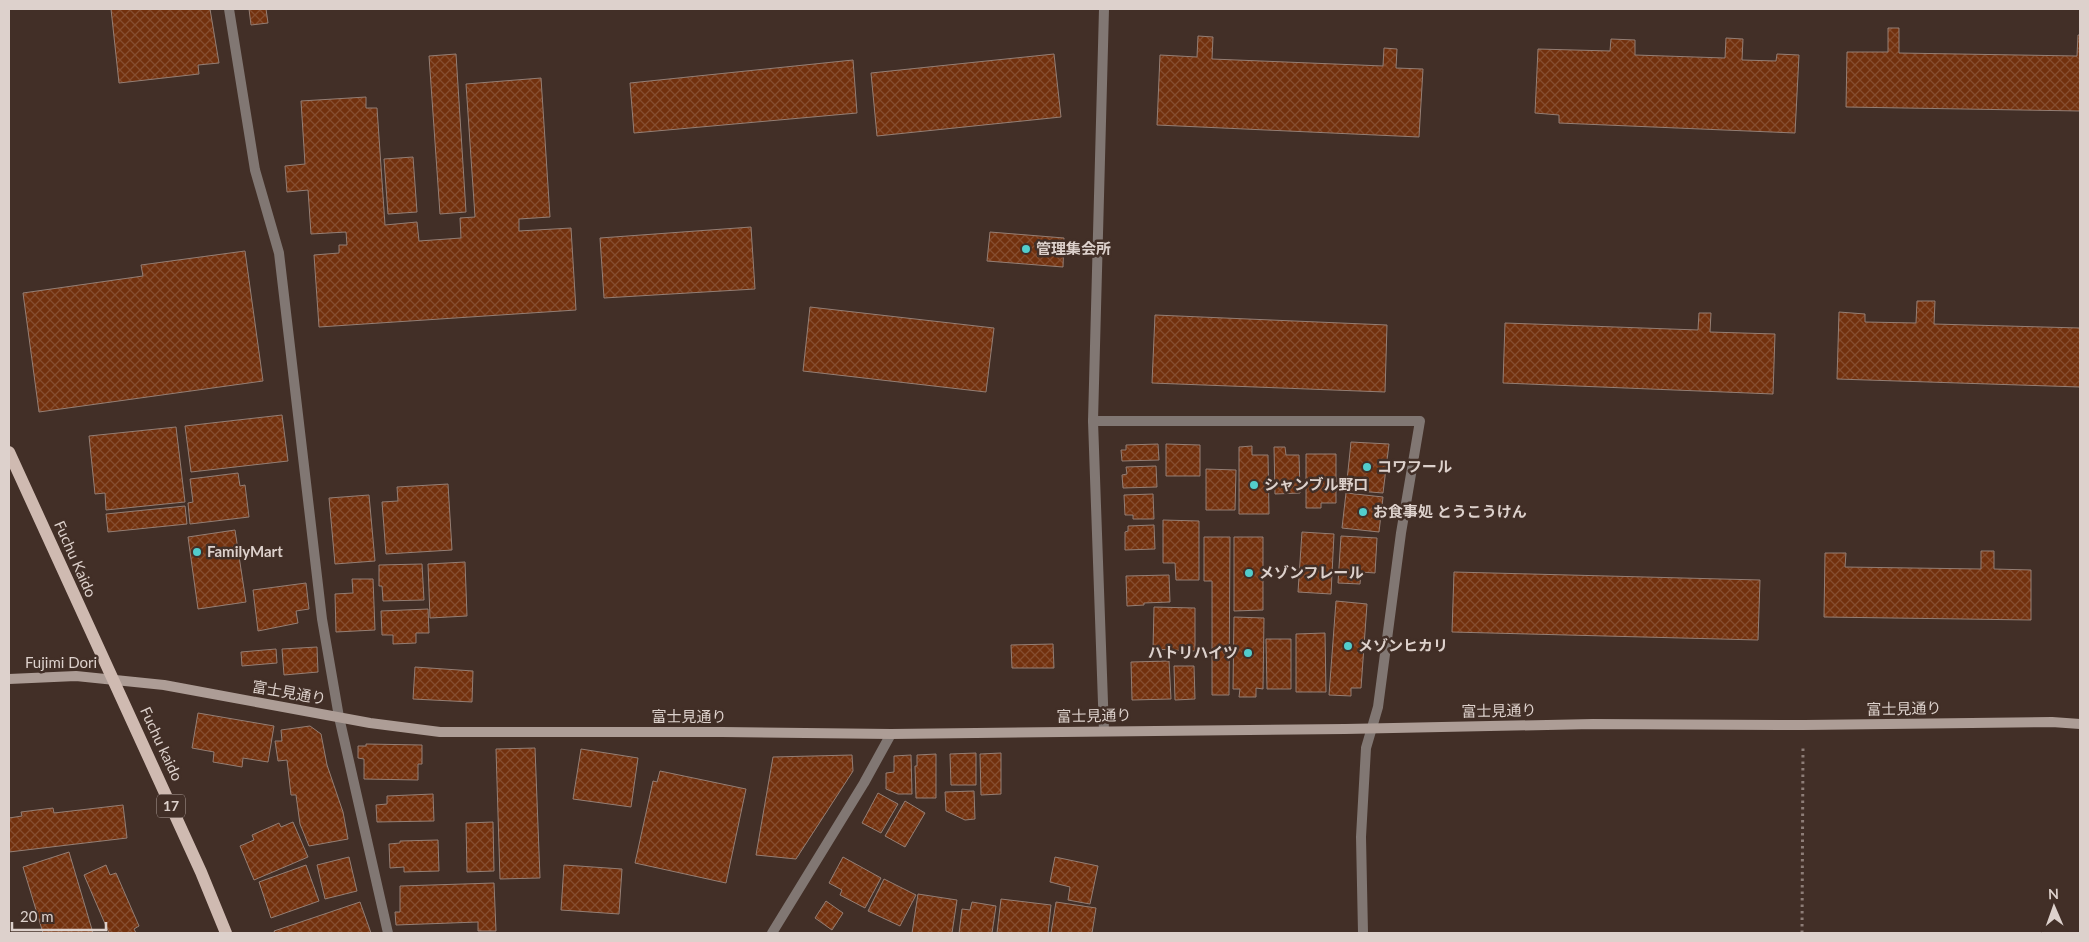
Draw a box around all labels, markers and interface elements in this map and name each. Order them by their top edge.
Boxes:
place label: 管理集会所 [1036,239,1111,257]
marker: 管理集会所 [1020,243,1032,255]
place label: コワフール [1377,457,1452,475]
marker: コワフール [1361,461,1373,473]
place label: シャンブル野口 [1264,475,1369,493]
marker: シャンブル野口 [1248,479,1260,491]
place label: お食事処 とうこうけん [1373,502,1527,520]
marker: お食事処 とうこうけん [1357,506,1369,518]
street label: Fuchu Kaido [51,518,101,600]
place label: FamilyMart [207,542,283,560]
marker: FamilyMart [191,546,203,558]
place label: メゾンフレール [1259,563,1364,581]
marker: メゾンフレール [1243,567,1255,579]
place label: メゾンヒカリ [1358,636,1448,654]
marker: メゾンヒカリ [1342,640,1354,652]
place label: ハトリハイツ [1148,643,1238,661]
marker: ハトリハイツ [1242,647,1254,659]
street label: Fujimi Dori [25,653,97,671]
street label: 富士見通り [251,677,328,707]
street label: 富士見通り [1866,698,1942,718]
street label: 富士見通り [1461,700,1537,720]
street label: Fuchu kaido [137,704,187,783]
street label: 富士見通り [1056,705,1132,725]
street label: 富士見通り [651,707,727,725]
road number: 17 [157,794,185,818]
north arrow [2029,882,2079,932]
text: N [2048,885,2059,902]
scale bar [12,900,106,932]
text: 20 m [20,907,54,925]

